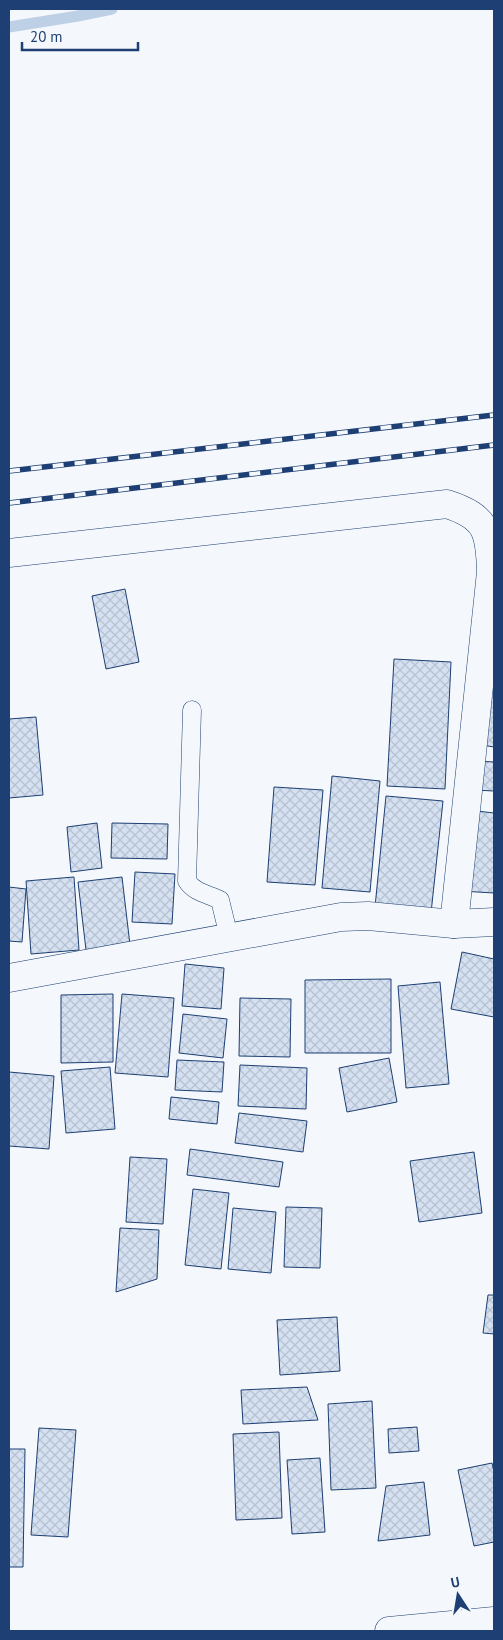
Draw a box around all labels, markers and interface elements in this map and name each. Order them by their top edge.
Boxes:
scale bar [22,20,139,52]
text: 20 m [30,27,63,46]
north arrow [433,1570,483,1620]
text: U [449,1573,461,1592]

